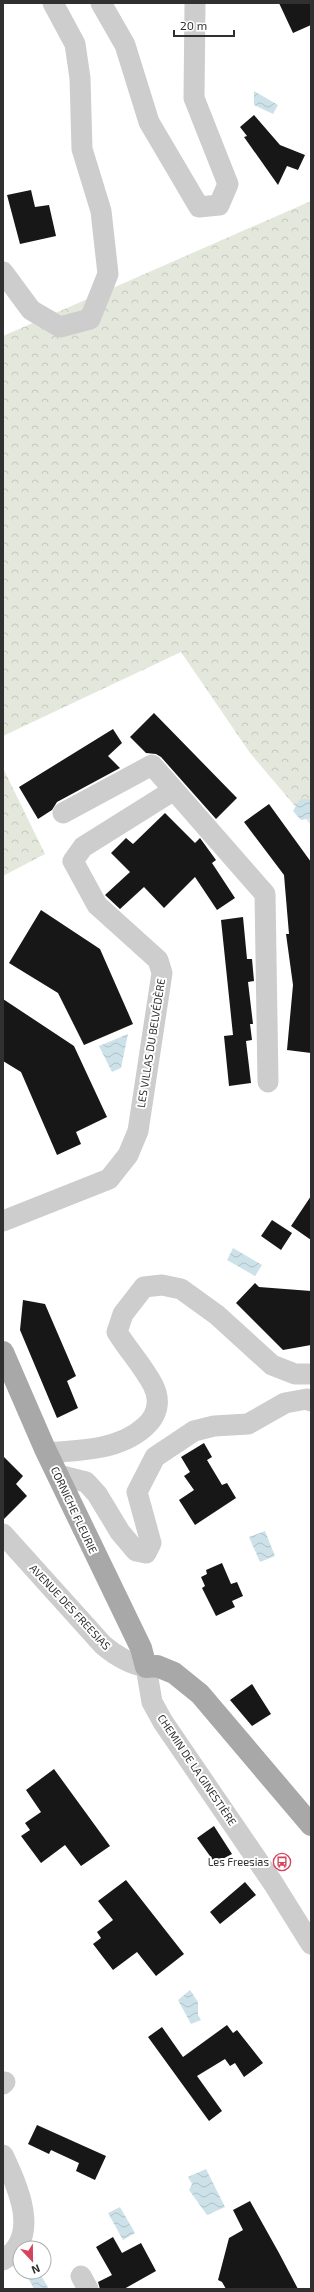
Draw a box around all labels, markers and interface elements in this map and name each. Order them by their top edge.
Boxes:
scale bar [174,12,234,38]
text: 20 m [180,18,207,32]
street label: LES VILLAS DU BELVÉDÈRE [134,977,167,1108]
street label: CORNICHE FLEURIE [49,1464,100,1555]
street label: AVENUE DES FREESIAS [27,1561,113,1652]
street label: CHEMIN DE LA GINESTIÈRE [155,1712,240,1828]
bus stop icon: Les Freesias [272,1852,292,1872]
place label: Les Freesias [208,1855,269,1868]
north arrow [12,2240,52,2280]
text: N [30,2262,42,2277]

